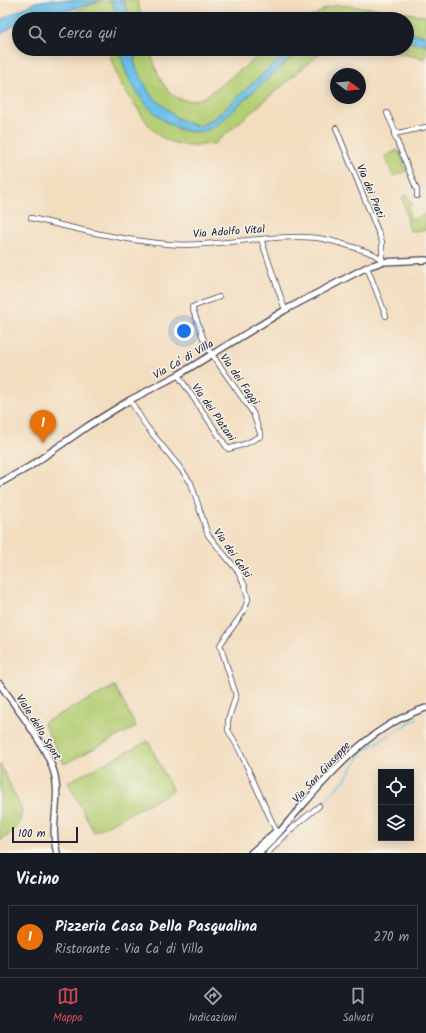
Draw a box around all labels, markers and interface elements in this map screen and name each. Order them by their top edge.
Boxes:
search box [12,12,414,56]
text: Cerca qui [58,22,116,46]
icon: search [26,23,48,45]
north arrow [330,68,366,104]
street label: Via dei Prati [351,162,389,222]
street label: Via Adolfo Vital [193,220,266,243]
your location [174,321,194,341]
street label: Via Ca' di Villa [150,335,217,384]
street label: Via dei Faggi [215,350,264,409]
street label: Via dei Platani [187,380,240,446]
pin: 1 [30,410,56,443]
street label: Via dei Gelsi [208,525,256,582]
street label: Viale dello Sport [11,691,66,765]
street label: Via San Giuseppe [288,738,355,808]
map controls [378,769,414,841]
button: locate [378,769,414,805]
button: layers [378,805,414,841]
scale bar [12,825,78,844]
text: 100 m [18,825,46,843]
text: Vicino [16,866,59,893]
text: Pizzeria Casa Della Pasqualina [55,915,257,939]
text: 1 [28,927,32,948]
text: 270 m [373,927,409,948]
text: Ristorante · Via Ca' di Villa [55,939,203,960]
tab: Mappa [53,985,82,1027]
tab: Indicazioni [188,985,237,1027]
tab: Salvati [343,985,373,1027]

